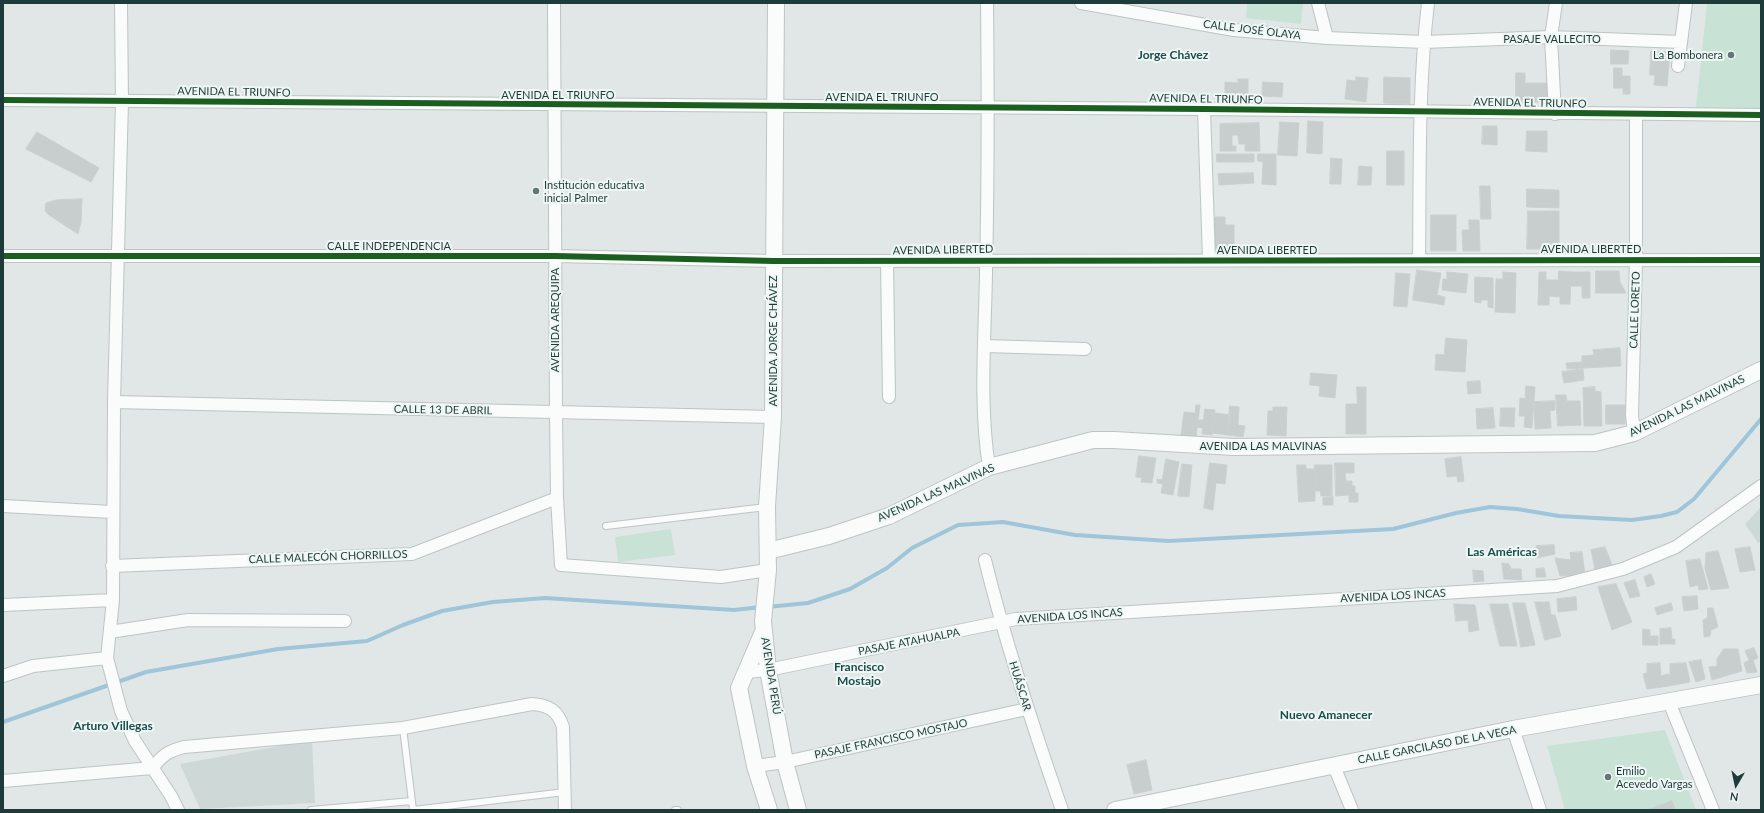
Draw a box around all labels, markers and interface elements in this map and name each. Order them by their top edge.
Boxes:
street label: CALLE JOSÉ OLAYA [1202,17,1302,43]
street label: PASAJE VALLECITO [1503,32,1601,46]
district label: Jorge Chávez [1138,48,1208,62]
place label: La Bombonera [1653,48,1723,62]
marker: La Bombonera [1726,50,1736,60]
street label: AVENIDA EL TRIUNFO [177,84,291,100]
street label: AVENIDA EL TRIUNFO [501,88,615,102]
street label: AVENIDA EL TRIUNFO [825,90,939,104]
street label: AVENIDA EL TRIUNFO [1149,91,1263,107]
street label: AVENIDA EL TRIUNFO [1473,95,1587,111]
place label: Institución educativa inicial Palmer [544,178,644,204]
marker: Institución educativa inicial Palmer [531,186,541,196]
street label: CALLE INDEPENDENCIA [327,239,451,253]
street label: AVENIDA LIBERTED [1541,242,1641,256]
street label: AVENIDA LIBERTED [893,243,993,257]
street label: AVENIDA LIBERTED [1217,243,1317,257]
street label: AVENIDA AREQUIPA [548,268,562,372]
street label: CALLE LORETO [1627,271,1643,349]
street label: AVENIDA JORGE CHÁVEZ [766,275,780,407]
street label: AVENIDA LAS MALVINAS [1627,372,1747,440]
street label: CALLE 13 DE ABRIL [394,403,492,417]
street label: AVENIDA LAS MALVINAS [1199,439,1327,453]
street label: AVENIDA LAS MALVINAS [875,461,997,525]
district label: Las Américas [1467,545,1537,559]
street label: CALLE MALECÓN CHORRILLOS [248,548,408,566]
street label: AVENIDA LOS INCAS [1340,587,1446,605]
street label: AVENIDA LOS INCAS [1017,606,1123,626]
street label: PASAJE ATAHUALPA [857,626,961,658]
street label: AVENIDA PERÚ [758,636,784,716]
street label: HUÁSCAR [1006,659,1034,713]
district label: Francisco Mostajo [834,660,884,688]
district label: Nuevo Amanecer [1280,708,1372,722]
street label: PASAJE FRANCISCO MOSTAJO [813,716,969,762]
district label: Arturo Villegas [73,719,153,733]
street label: CALLE GARCILASO DE LA VEGA [1357,723,1517,767]
place label: Emilio Acevedo Vargas [1616,764,1693,790]
north arrow [1716,765,1756,805]
marker: Emilio Acevedo Vargas [1603,772,1613,782]
text: N [1729,790,1739,804]

